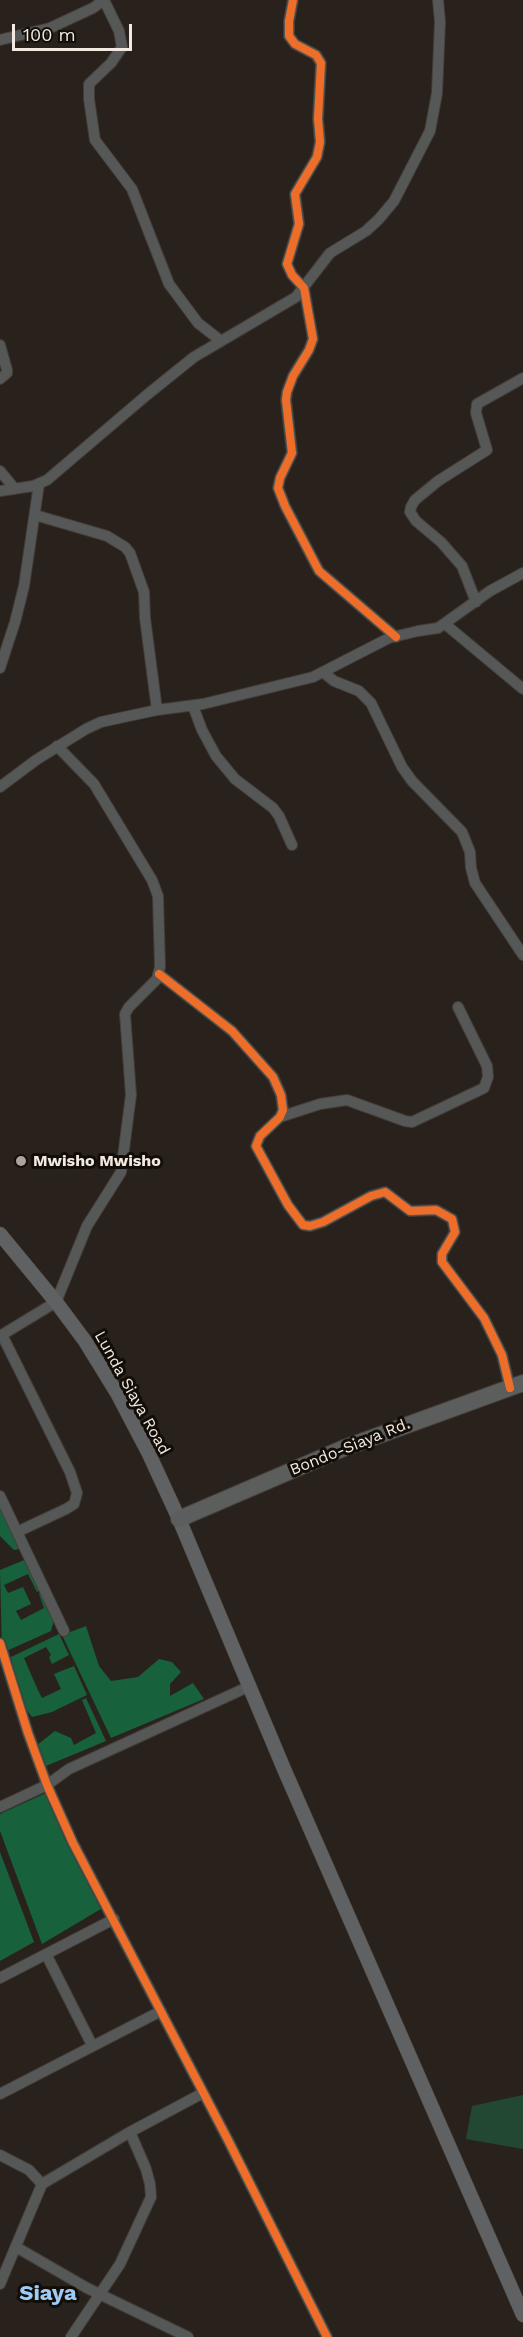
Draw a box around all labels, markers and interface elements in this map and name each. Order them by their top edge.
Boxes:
scale bar [15,12,135,50]
text: 100 m [23,24,76,45]
place label: Mwisho Mwisho [33,1151,161,1171]
marker: Mwisho Mwisho [14,1154,28,1168]
street label: Lunda Siaya Road [90,1328,174,1458]
street label: Bondo-Siaya Rd. [287,1414,413,1480]
district label: Siaya [19,2281,77,2307]

